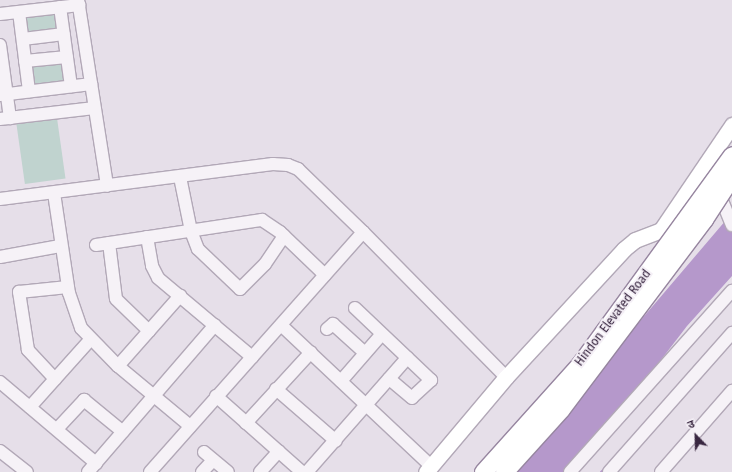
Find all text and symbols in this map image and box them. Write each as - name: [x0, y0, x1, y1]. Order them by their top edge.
- street label: Hindon Elevated Road: [572, 267, 654, 369]
- north arrow: [676, 416, 716, 456]
- text: उ: [686, 417, 697, 432]

